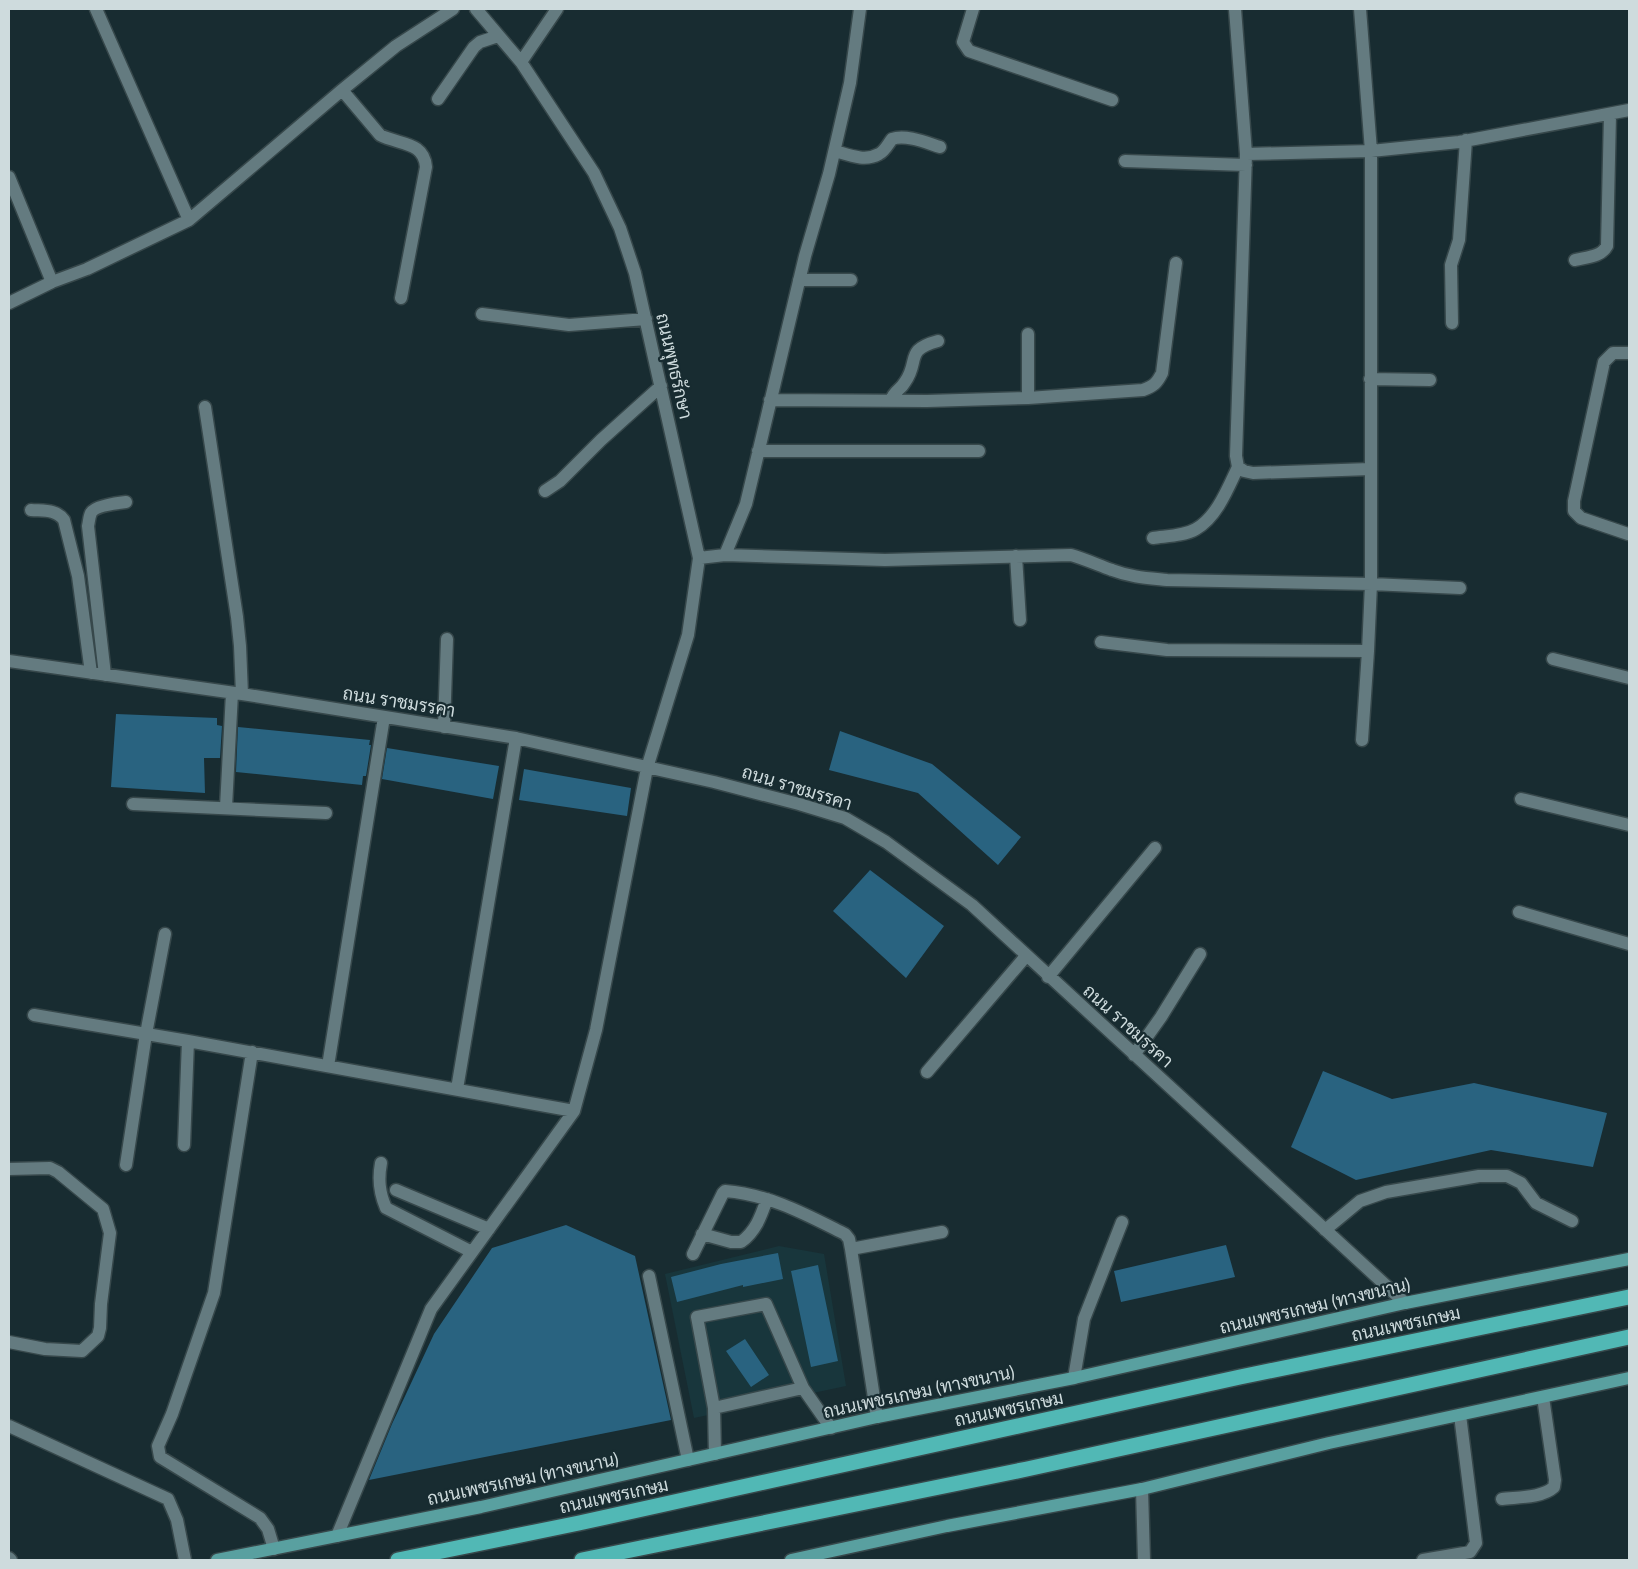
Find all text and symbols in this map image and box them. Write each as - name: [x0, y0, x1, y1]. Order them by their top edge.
- street label: ถนนพุทธรักษา: [649, 310, 700, 422]
- street label: ถนน ราชมรรคา: [341, 679, 457, 724]
- street label: ถนน ราชมรรคา: [739, 758, 855, 817]
- street label: ถนน ราชมรรคา: [1077, 978, 1180, 1074]
- street label: ถนนเพชรเกษม (ทางขนาน): [1217, 1274, 1413, 1338]
- street label: ถนนเพชรเกษม: [1350, 1302, 1462, 1346]
- street label: ถนนเพชรเกษม (ทางขนาน): [821, 1361, 1017, 1423]
- street label: ถนนเพชรเกษม: [953, 1387, 1065, 1431]
- street label: ถนนเพชรเกษม (ทางขนาน): [425, 1448, 621, 1510]
- street label: ถนนเพชรเกษม: [558, 1474, 670, 1518]

